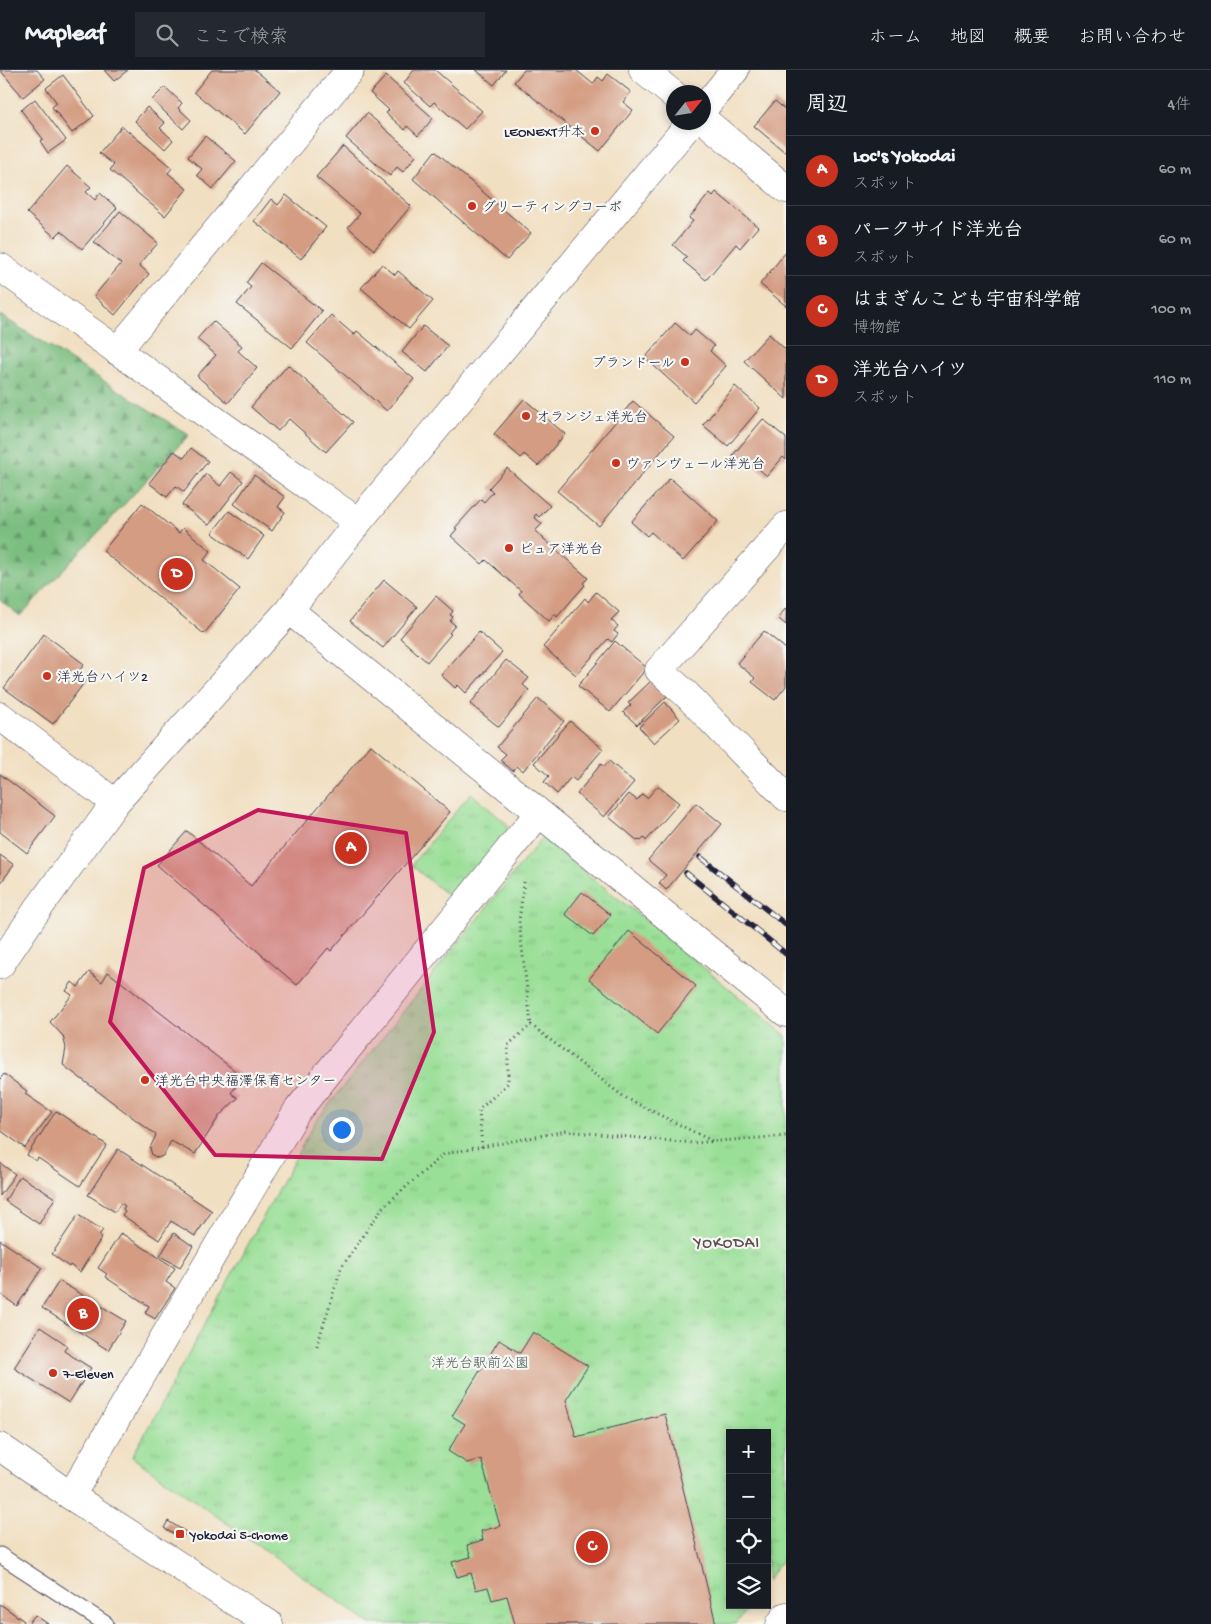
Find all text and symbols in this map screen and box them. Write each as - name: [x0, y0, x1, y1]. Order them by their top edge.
- search box: [135, 12, 485, 57]
- text: Mapleaf: [25, 20, 105, 49]
- icon: search: [153, 21, 181, 49]
- text: ここで検索: [193, 27, 288, 50]
- text: ホーム: [869, 28, 922, 49]
- text: 地図: [950, 28, 986, 49]
- text: 概要: [1014, 28, 1050, 49]
- text: お問い合わせ: [1078, 28, 1186, 49]
- north arrow: [666, 85, 711, 130]
- text: 周辺: [806, 94, 848, 119]
- text: 4件: [1167, 97, 1191, 116]
- place label: LEONEXT升本: [504, 125, 585, 142]
- marker: LEONEXT升本: [589, 125, 601, 137]
- text: Loc's Yokodai: [853, 146, 955, 169]
- text: A: [817, 161, 827, 180]
- text: 60 m: [1159, 161, 1191, 180]
- text: スポット: [853, 176, 917, 195]
- marker: グリーティングコーポ: [466, 200, 478, 212]
- place label: グリーティングコーポ: [482, 200, 622, 217]
- text: パークサイド洋光台: [853, 220, 1023, 243]
- text: B: [818, 231, 826, 250]
- text: 60 m: [1159, 231, 1191, 250]
- text: スポット: [853, 250, 917, 269]
- text: はまぎんこども宇宙科学館: [853, 290, 1081, 313]
- text: C: [818, 301, 826, 320]
- text: 100 m: [1151, 301, 1191, 320]
- text: 博物館: [853, 320, 901, 339]
- place label: プランドール: [592, 356, 675, 373]
- marker: プランドール: [679, 356, 691, 368]
- text: 洋光台ハイツ: [853, 360, 967, 383]
- text: D: [817, 371, 827, 390]
- text: 110 m: [1154, 371, 1191, 390]
- text: スポット: [853, 390, 917, 409]
- marker: オランジェ洋光台: [520, 410, 532, 422]
- place label: オランジェ洋光台: [536, 410, 648, 427]
- marker: ヴァンヴェール洋光台: [610, 457, 622, 469]
- place label: ヴァンヴェール洋光台: [626, 457, 765, 474]
- marker: ピュア洋光台: [503, 542, 515, 554]
- place label: ピュア洋光台: [519, 542, 603, 559]
- pin: D: [161, 555, 193, 593]
- marker: 洋光台ハイツ2: [41, 670, 53, 682]
- place label: 洋光台ハイツ2: [57, 670, 148, 687]
- pin: A: [335, 829, 367, 867]
- marker: 洋光台中央福澤保育センター: [139, 1074, 151, 1086]
- place label: 洋光台中央福澤保育センター: [155, 1074, 336, 1091]
- your location: [329, 1117, 355, 1143]
- district label: YOKODAI: [692, 1235, 760, 1254]
- pin: B: [67, 1295, 99, 1333]
- park label: 洋光台駅前公園: [431, 1356, 529, 1373]
- marker: 7-Eleven: [47, 1367, 59, 1379]
- place label: 7-Eleven: [62, 1367, 114, 1384]
- map controls: [726, 1429, 771, 1609]
- button: +: [726, 1429, 771, 1474]
- button: −: [726, 1474, 771, 1519]
- button: locate: [726, 1519, 771, 1564]
- marker: Yokodai 5-chome: [174, 1528, 186, 1540]
- place label: Yokodai 5-chome: [188, 1528, 289, 1545]
- pin: C: [576, 1528, 608, 1566]
- button: layers: [726, 1564, 771, 1609]

